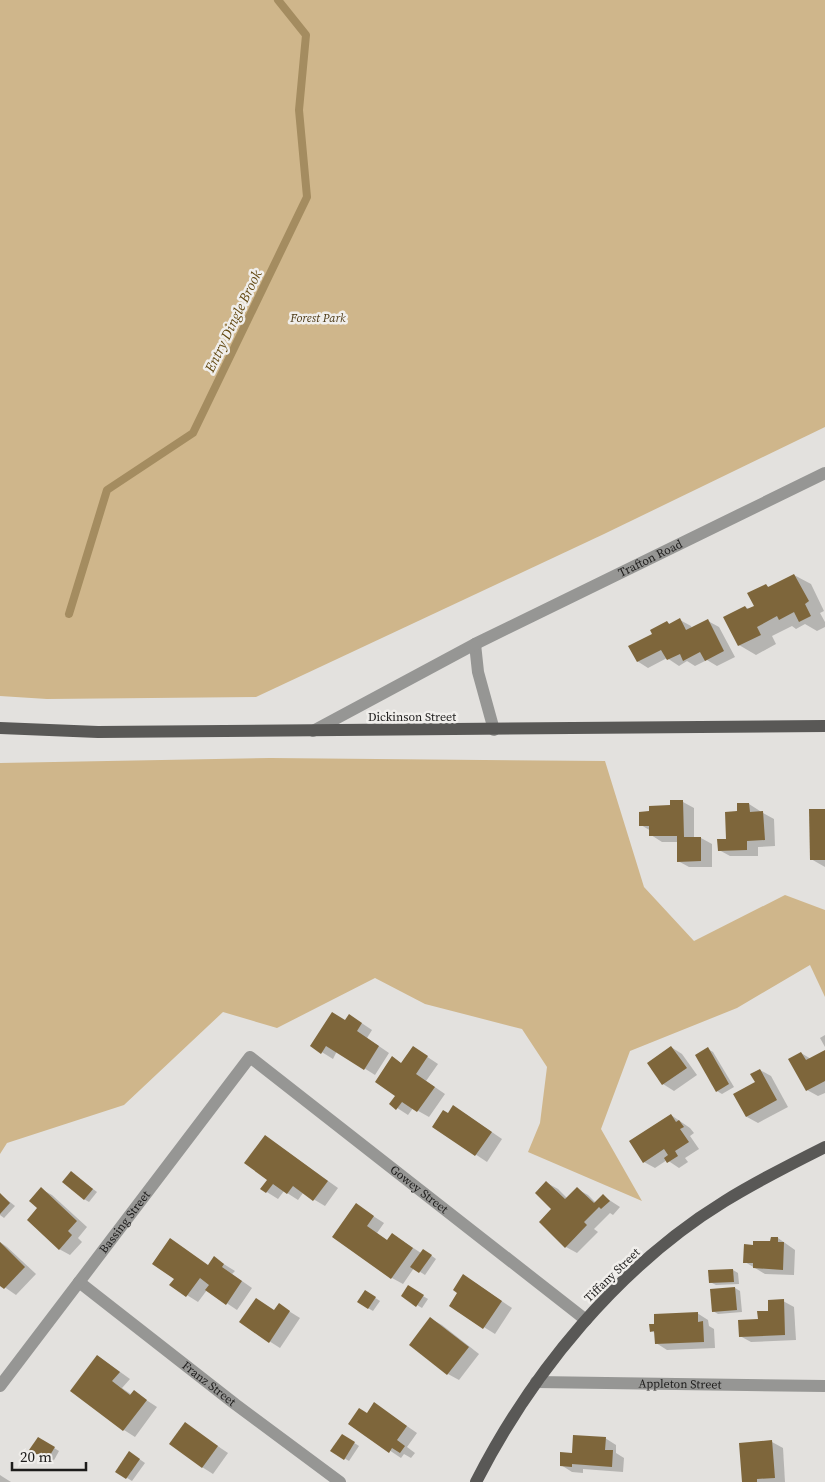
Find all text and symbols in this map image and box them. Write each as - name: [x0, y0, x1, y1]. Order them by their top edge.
- water label: Entry Dingle Brook: [199, 266, 267, 376]
- park label: Forest Park: [289, 310, 346, 326]
- street label: Trafton Road: [616, 536, 685, 581]
- street label: Dickinson Street: [368, 709, 456, 725]
- street label: Gowey Street: [387, 1162, 452, 1217]
- street label: Bassing Street: [96, 1187, 154, 1257]
- street label: Tiffany Street: [581, 1244, 643, 1306]
- street label: Franz Street: [179, 1358, 239, 1410]
- street label: Appleton Street: [639, 1375, 722, 1393]
- scale bar: [12, 1440, 86, 1472]
- text: 20 m: [20, 1446, 52, 1467]

